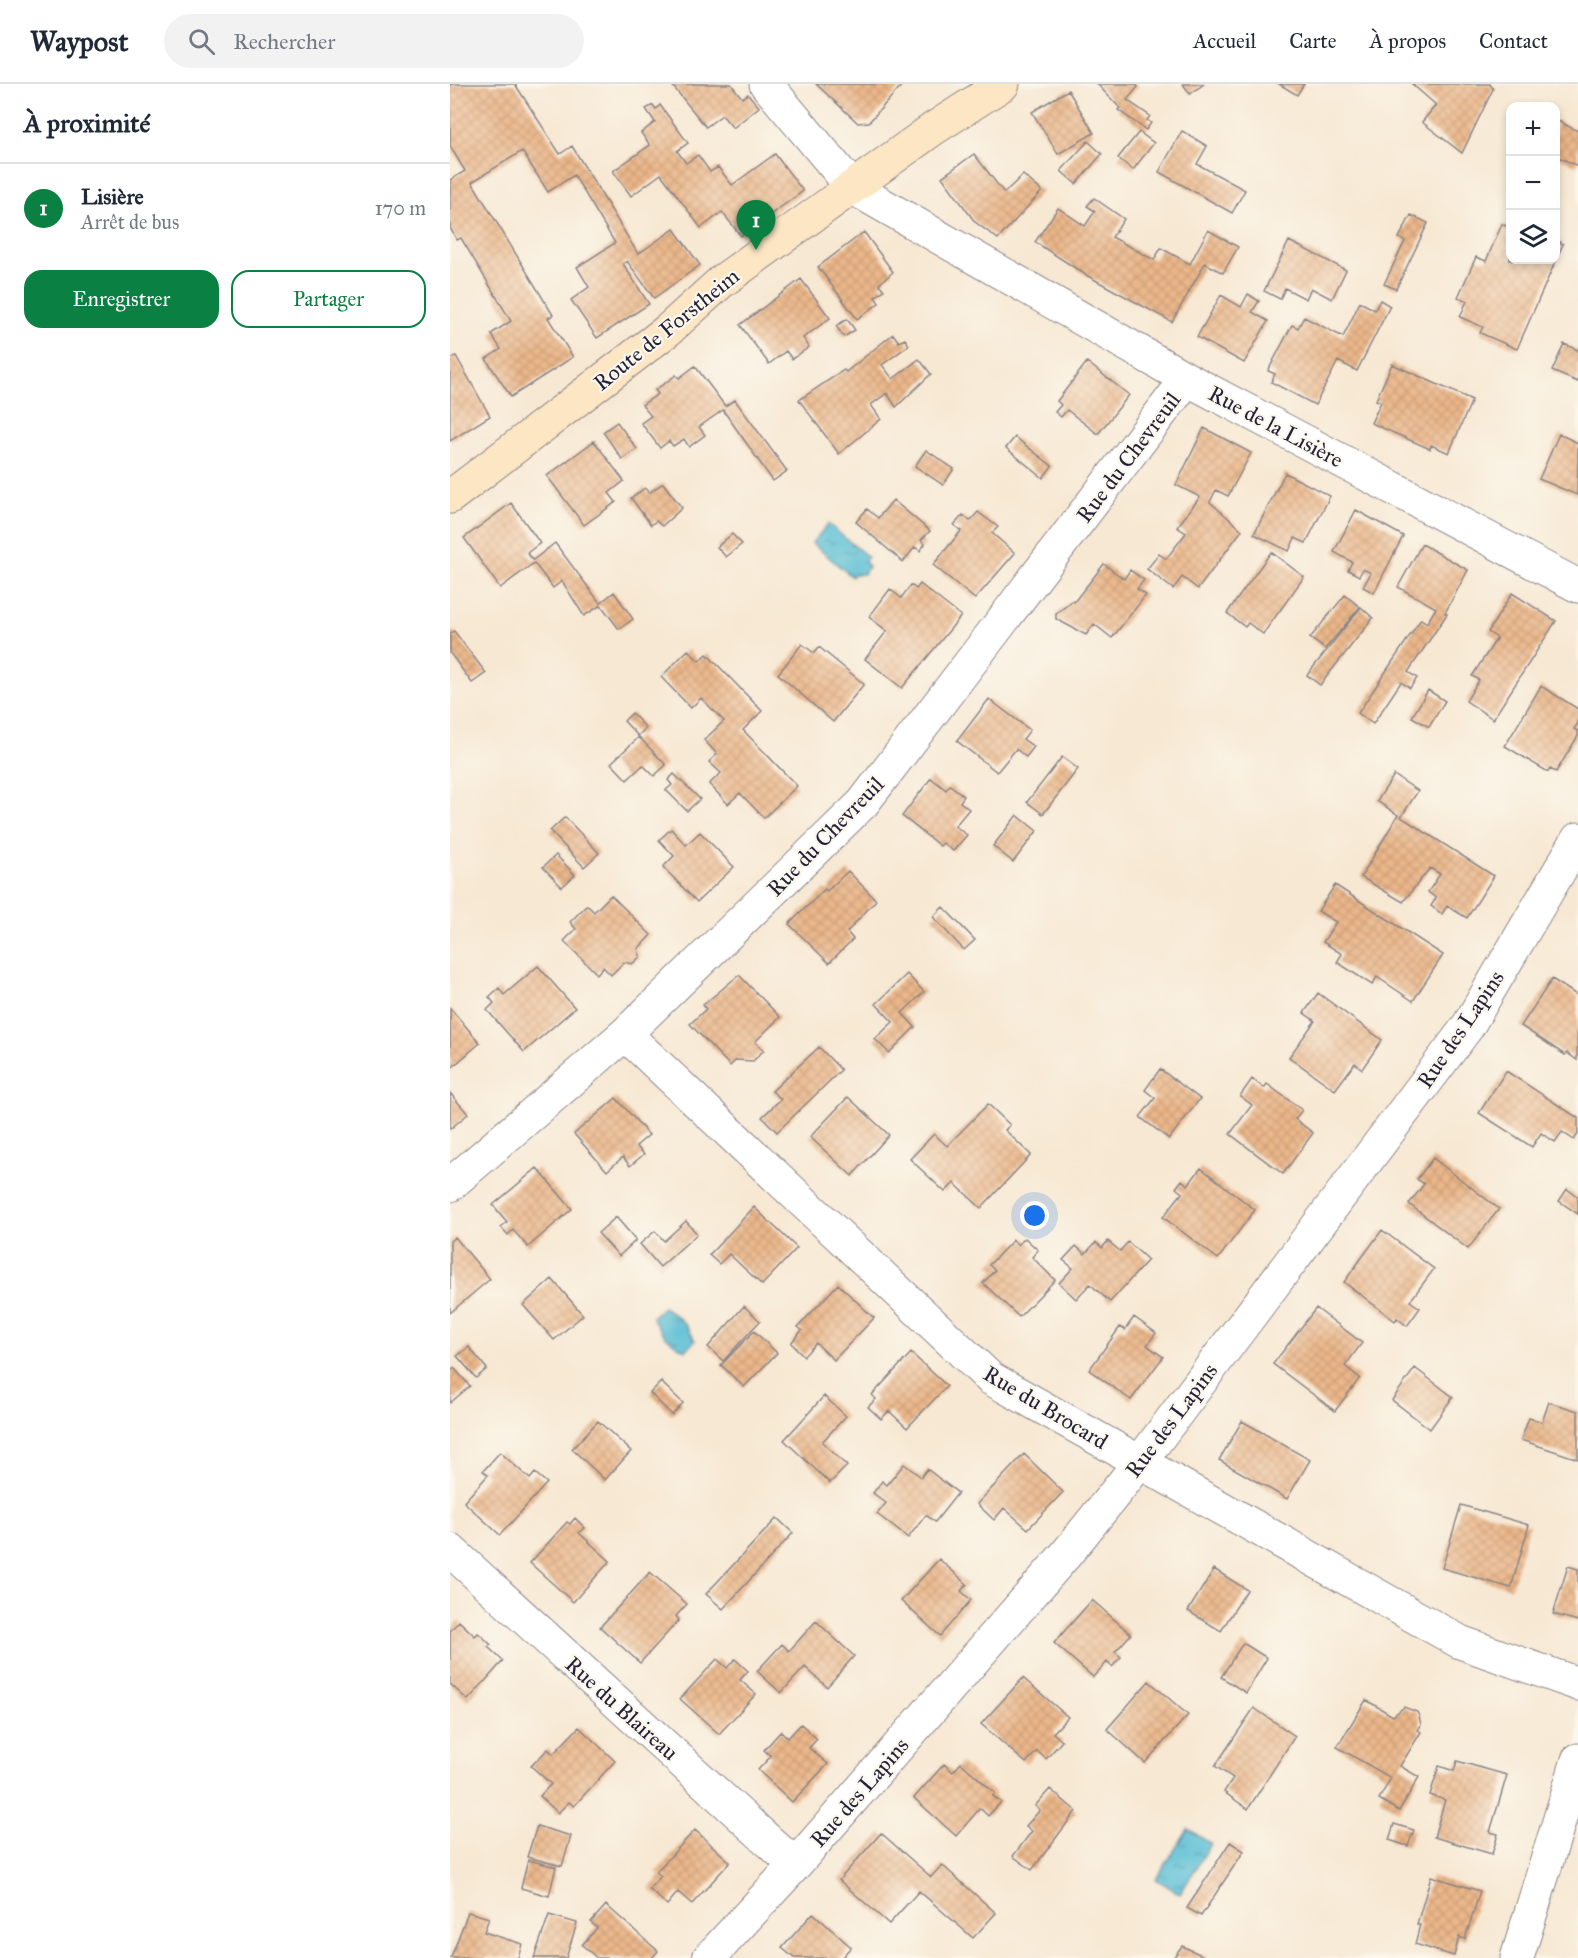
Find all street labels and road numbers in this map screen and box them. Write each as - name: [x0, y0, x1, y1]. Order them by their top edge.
- street label: Route de Forstheim: [588, 262, 745, 396]
- street label: Rue de la Lisière: [1204, 380, 1348, 473]
- street label: Rue du Chevreuil: [1071, 387, 1186, 528]
- street label: Rue du Chevreuil: [761, 771, 889, 902]
- street label: Rue des Lapins: [1411, 965, 1510, 1093]
- street label: Rue des Lapins: [1120, 1358, 1223, 1483]
- street label: Rue du Brocard: [979, 1360, 1113, 1455]
- street label: Rue du Blaireau: [560, 1651, 684, 1766]
- street label: Rue des Lapins: [804, 1732, 914, 1853]

